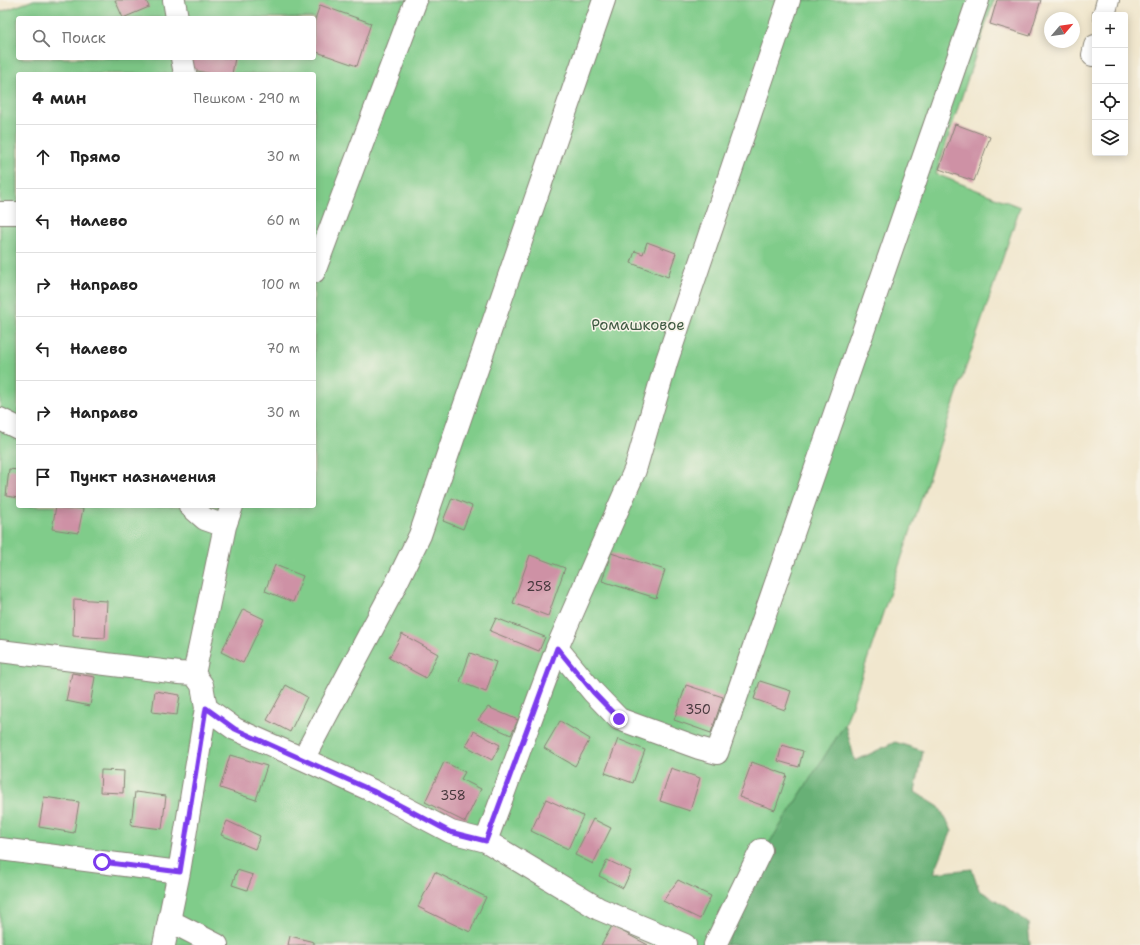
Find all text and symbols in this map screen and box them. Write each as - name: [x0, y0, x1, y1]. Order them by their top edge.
- north arrow: [1044, 12, 1080, 48]
- map controls: [1092, 12, 1128, 156]
- button: +: [1092, 12, 1128, 48]
- search box: [16, 16, 316, 60]
- icon: search: [30, 27, 52, 49]
- text: Поиск: [62, 28, 106, 48]
- button: −: [1092, 48, 1128, 84]
- button: locate: [1092, 84, 1128, 120]
- text: 4 мин: [32, 87, 87, 109]
- text: Пешком · 290 m: [194, 90, 300, 107]
- button: layers: [1092, 120, 1128, 156]
- icon: ahead: [32, 146, 54, 168]
- text: Прямо: [70, 147, 120, 167]
- text: 30 m: [266, 148, 300, 165]
- icon: left: [32, 210, 54, 232]
- text: Налево: [70, 211, 128, 231]
- text: 60 m: [267, 212, 300, 229]
- icon: right: [32, 274, 54, 296]
- text: Направо: [70, 275, 138, 295]
- text: 100 m: [261, 276, 300, 293]
- park label: Ромашковое: [591, 315, 685, 335]
- icon: left: [32, 338, 54, 360]
- text: Налево: [70, 339, 128, 359]
- text: 70 m: [266, 340, 300, 357]
- icon: right: [32, 402, 54, 424]
- text: Направо: [70, 403, 138, 423]
- text: 30 m: [266, 404, 300, 421]
- icon: arrive: [32, 466, 54, 488]
- text: Пункт назначения: [70, 467, 216, 487]
- house number: 258: [526, 578, 552, 595]
- house number: 350: [685, 701, 711, 718]
- route end: [610, 710, 628, 728]
- house number: 358: [440, 787, 466, 804]
- route start: [93, 853, 111, 871]

